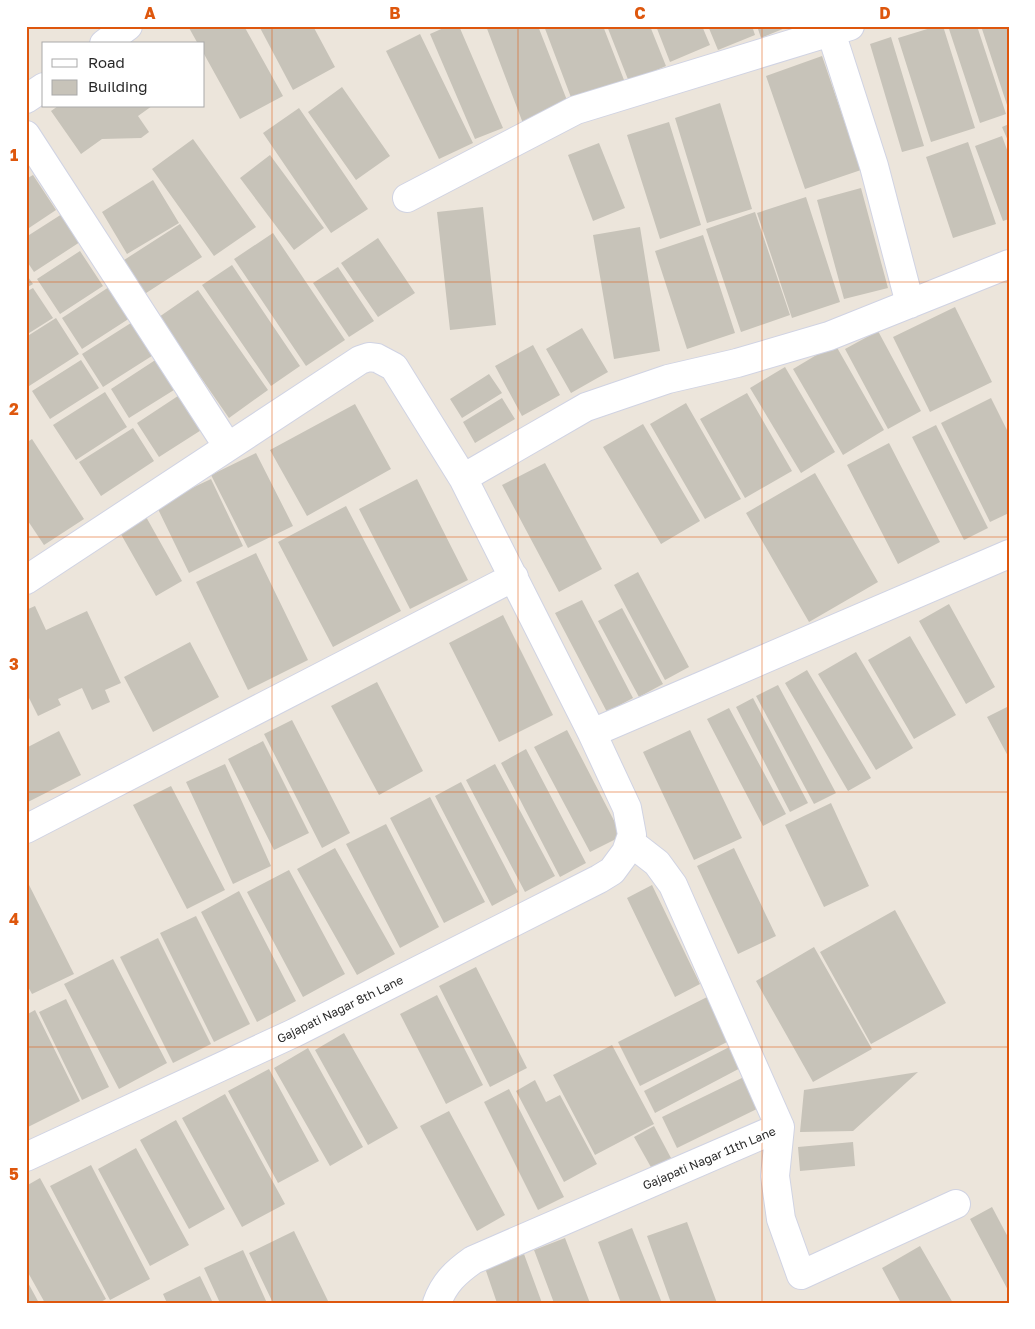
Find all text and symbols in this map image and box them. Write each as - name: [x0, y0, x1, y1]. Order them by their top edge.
- text: A: [144, 3, 156, 23]
- text: B: [389, 3, 401, 23]
- text: C: [634, 3, 646, 23]
- text: D: [879, 3, 891, 23]
- legend: [42, 42, 205, 108]
- text: Road: [88, 53, 125, 71]
- text: Building: [88, 77, 148, 95]
- text: 1: [10, 145, 18, 165]
- text: 2: [9, 399, 19, 419]
- text: 3: [9, 654, 19, 674]
- text: 4: [9, 909, 19, 929]
- street label: Gajapati Nagar 8th Lane: [274, 972, 406, 1046]
- street label: Gajapati Nagar 11th Lane: [640, 1123, 778, 1193]
- text: 5: [9, 1164, 19, 1184]

